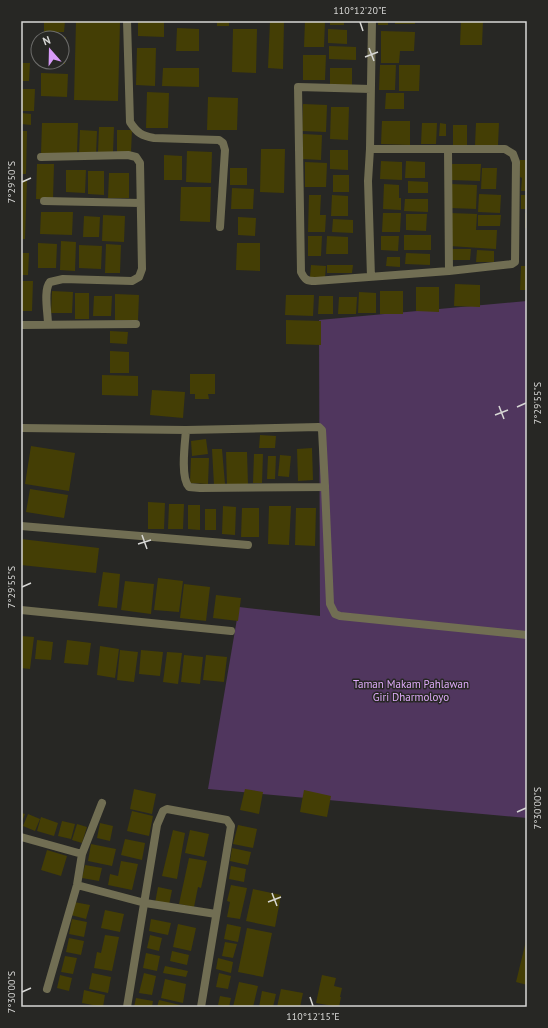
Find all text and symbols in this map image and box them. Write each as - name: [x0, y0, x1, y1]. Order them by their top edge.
- text: 110°12'20"E: [333, 4, 387, 17]
- north arrow: [30, 30, 70, 70]
- text: N: [41, 33, 52, 48]
- text: 7°29'50"S: [5, 161, 18, 203]
- text: 7°29'55"S: [531, 382, 544, 424]
- text: 7°29'55"S: [5, 566, 18, 608]
- park label: Taman Makam Pahlawan Giri Dharmoloyo: [353, 677, 469, 704]
- text: 7°30'00"S: [531, 787, 544, 829]
- text: 7°30'00"S: [5, 971, 18, 1013]
- text: 110°12'15"E: [286, 1010, 340, 1023]

